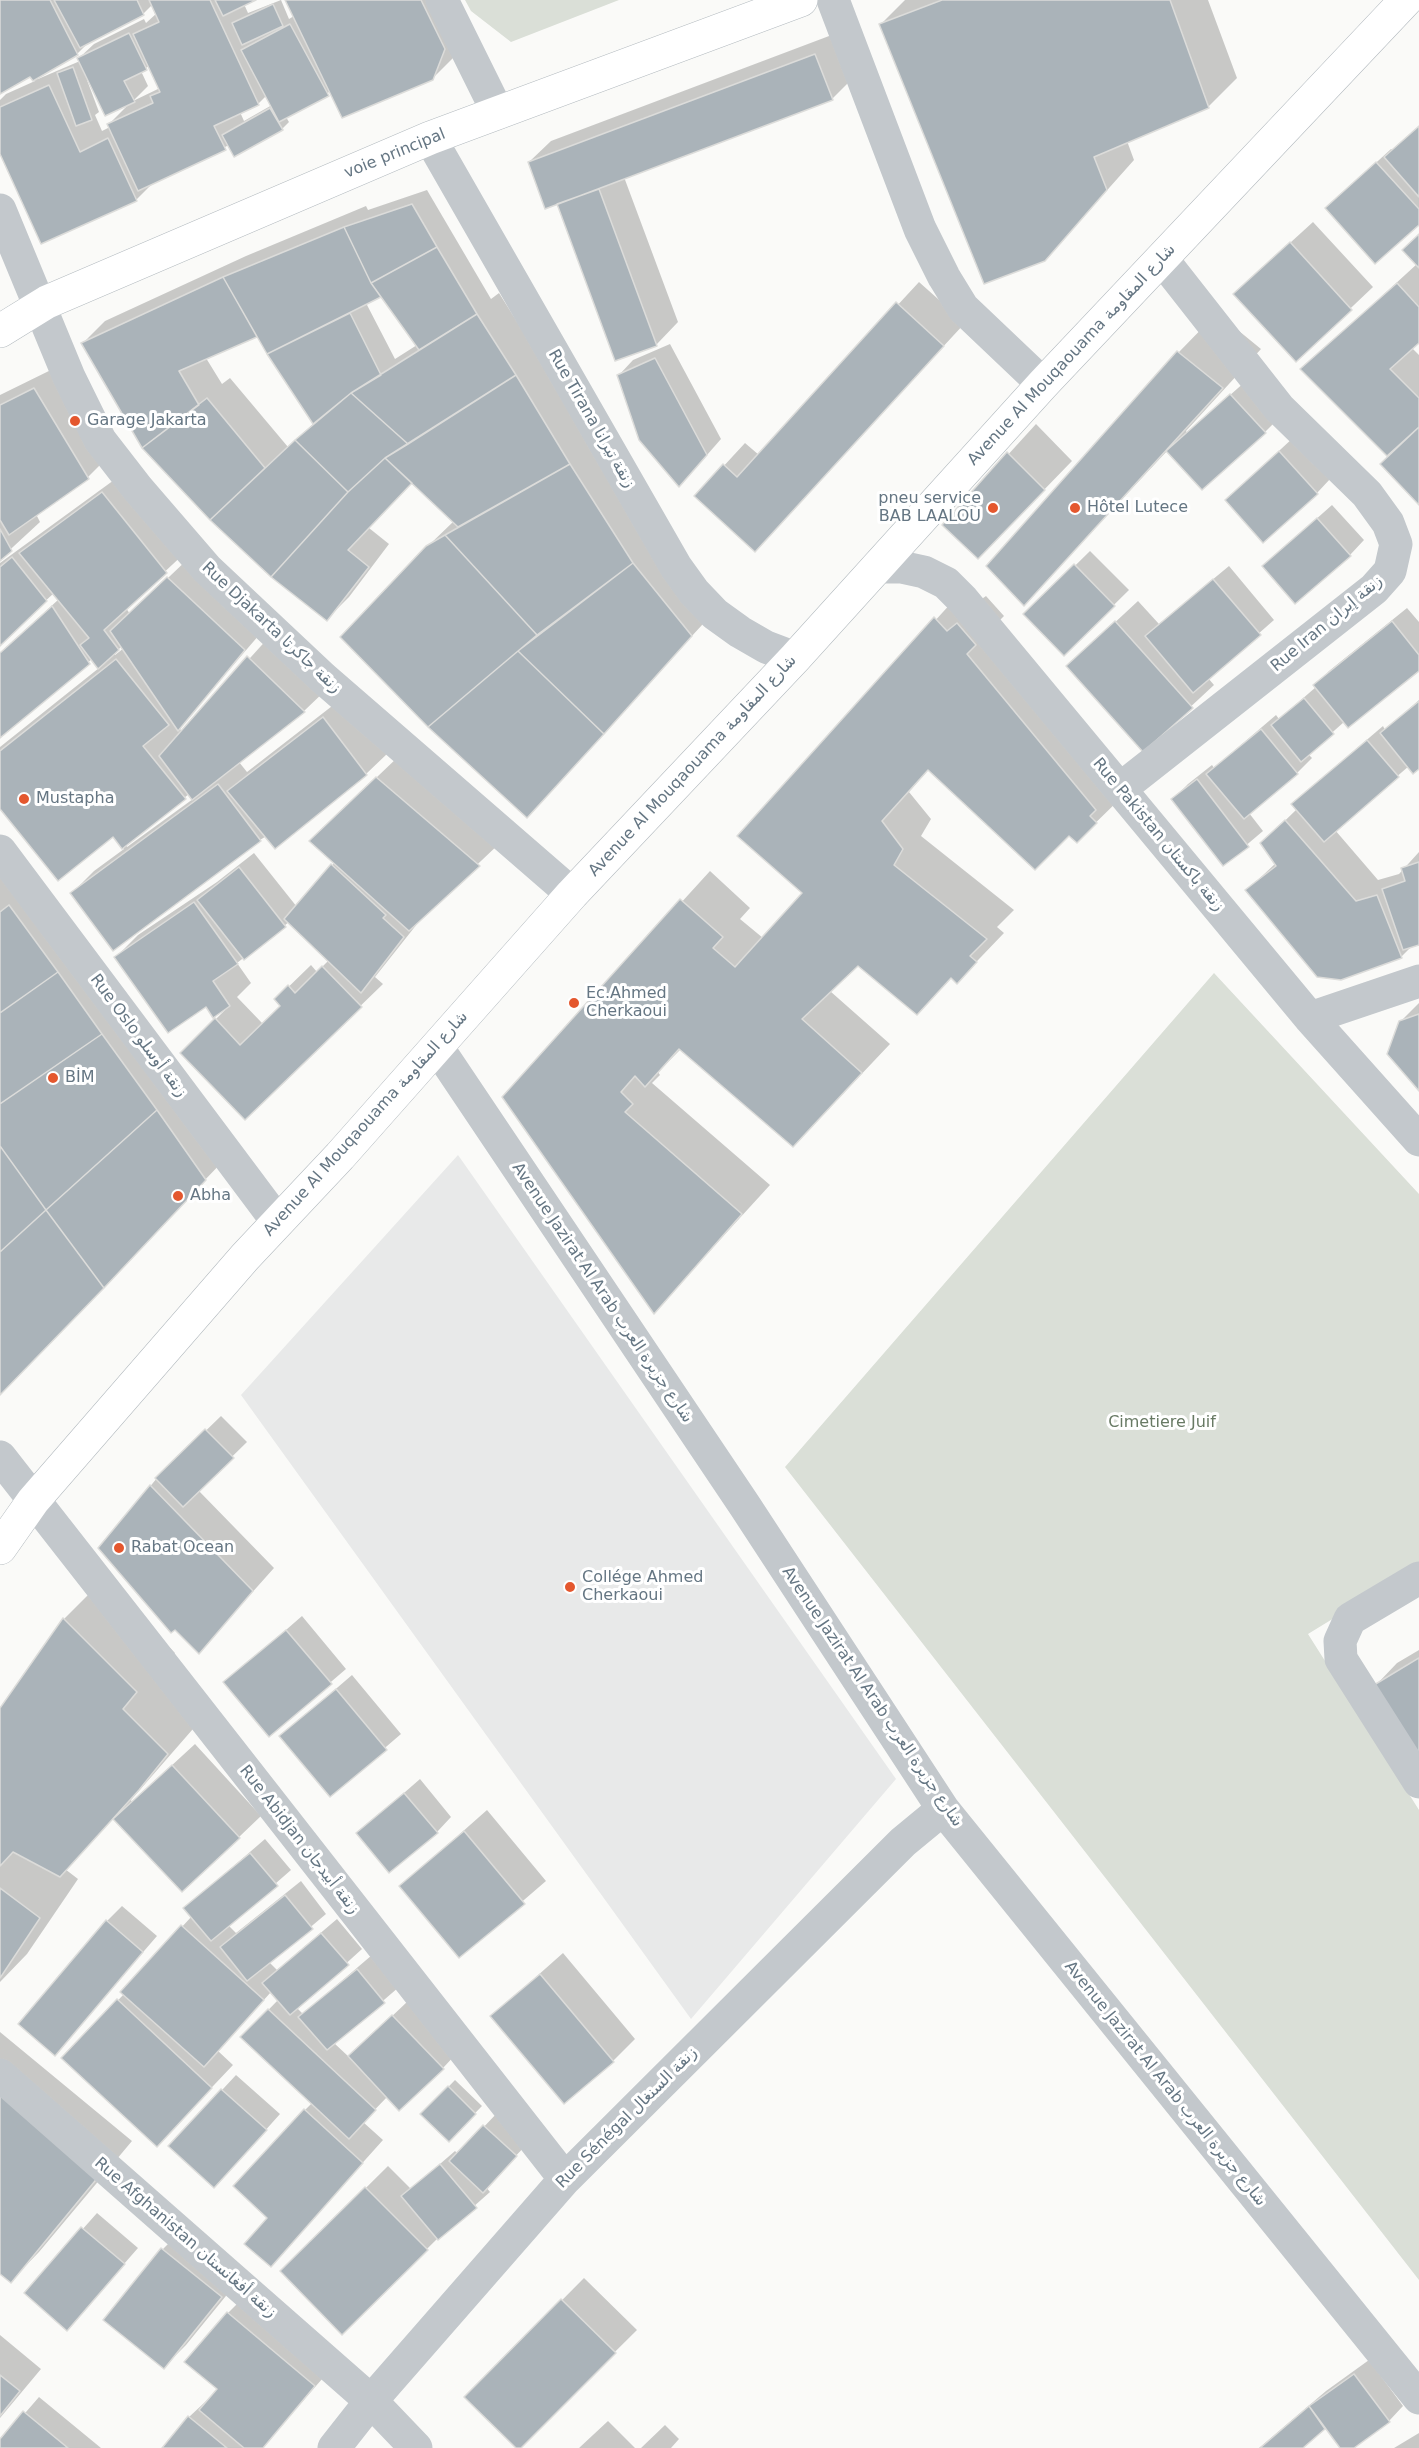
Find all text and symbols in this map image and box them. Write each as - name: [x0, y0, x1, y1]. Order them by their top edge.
- street label: voie principal: [342, 125, 448, 183]
- street label: Avenue Al Mouqaouama شارع المقاومة: [964, 240, 1180, 470]
- street label: Rue Tirana زنقة تيرانا: [544, 346, 638, 492]
- place label: Garage Jakarta: [87, 411, 207, 431]
- marker: Garage Jakarta: [68, 414, 82, 428]
- place label: pneu service BAB LAALOU: [878, 489, 981, 527]
- place label: Hôtel Lutece: [1087, 498, 1188, 518]
- marker: pneu service BAB LAALOU: [986, 501, 1000, 515]
- marker: Hôtel Lutece: [1068, 501, 1082, 515]
- street label: Rue Djakarta زنقة جاكرتا: [198, 559, 344, 697]
- street label: Rue Iran زنقة إيران: [1267, 572, 1387, 676]
- street label: Avenue Al Mouqaouama شارع المقاومة: [585, 651, 801, 881]
- street label: Rue Pakistan زنقة باكستان: [1088, 754, 1228, 916]
- place label: Mustapha: [36, 789, 114, 809]
- marker: Mustapha: [17, 792, 31, 806]
- street label: Rue Oslo زنقة أوسلو: [86, 971, 190, 1101]
- place label: Ec.Ahmed Cherkaoui: [586, 984, 667, 1022]
- marker: Ec.Ahmed Cherkaoui: [567, 996, 581, 1010]
- street label: Avenue Al Mouqaouama شارع المقاومة: [260, 1008, 472, 1240]
- place label: BİM: [65, 1068, 94, 1088]
- marker: BİM: [46, 1071, 60, 1085]
- street label: Avenue Jazirat Al Arab شارع جزيرة العرب: [507, 1159, 697, 1427]
- place label: Abha: [190, 1186, 231, 1206]
- marker: Abha: [171, 1189, 185, 1203]
- park label: Cimetiere Juif: [1108, 1413, 1216, 1433]
- place label: Rabat Ocean: [131, 1538, 234, 1558]
- marker: Rabat Ocean: [112, 1541, 126, 1555]
- street label: Avenue Jazirat Al Arab شارع جزيرة العرب: [777, 1563, 967, 1831]
- place label: Collége Ahmed Cherkaoui: [582, 1568, 703, 1606]
- marker: Collége Ahmed Cherkaoui: [563, 1580, 577, 1594]
- street label: Rue Abidjan زنقة أبيدجان: [235, 1762, 363, 1918]
- street label: Avenue Jazirat Al Arab شارع جزيرة العرب: [1060, 1958, 1270, 2210]
- street label: Rue Sénégal زنقة السنغال: [552, 2043, 702, 2193]
- street label: Rue Afghanistan زنقة أفغانستان: [90, 2154, 280, 2322]

